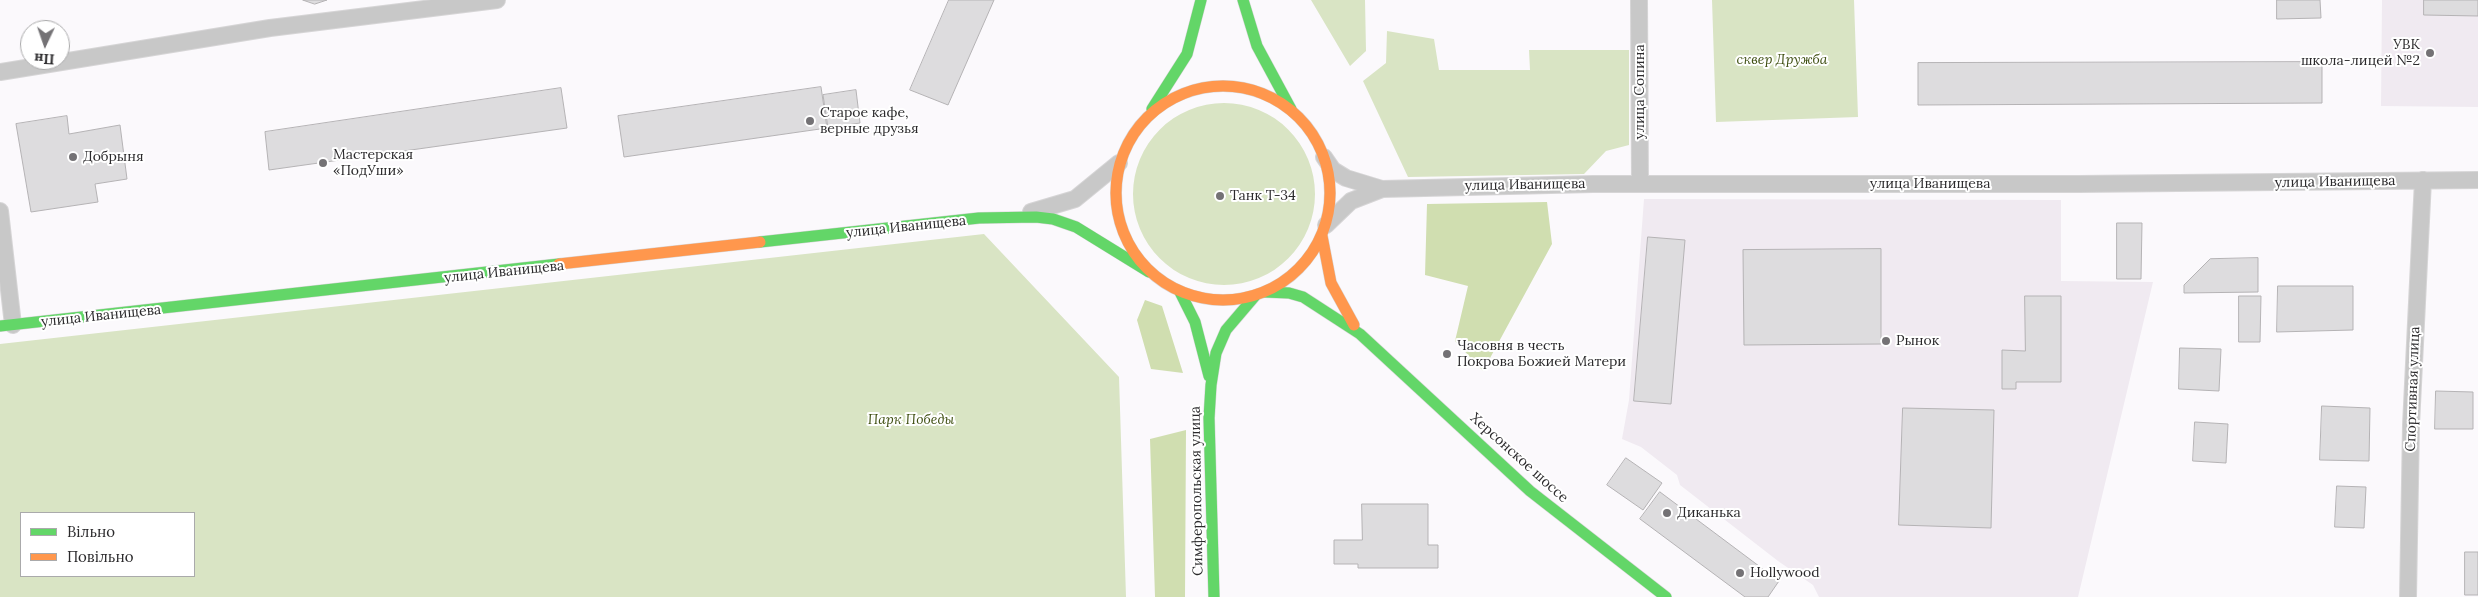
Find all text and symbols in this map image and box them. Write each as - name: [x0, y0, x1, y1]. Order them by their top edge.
- north arrow: [20, 20, 70, 70]
- place label: УВК школа-лицей №2: [2301, 37, 2420, 70]
- street label: улица Сопина: [1632, 44, 1648, 140]
- marker: УВК школа-лицей №2: [2424, 47, 2436, 59]
- text: Пн: [34, 49, 55, 68]
- park label: сквер Дружба: [1737, 52, 1827, 68]
- place label: Старое кафе, верные друзья: [820, 105, 919, 138]
- marker: Старое кафе, верные друзья: [804, 115, 816, 127]
- place label: Мастерская «ПодУши»: [333, 147, 413, 180]
- place label: Добрыня: [83, 149, 144, 165]
- marker: Добрыня: [67, 151, 79, 163]
- marker: Мастерская «ПодУши»: [317, 157, 329, 169]
- street label: улица Иванищева: [2274, 173, 2396, 191]
- street label: улица Иванищева: [1464, 176, 1586, 194]
- street label: улица Иванищева: [1870, 176, 1990, 192]
- place label: Танк Т-34: [1230, 188, 1296, 204]
- marker: Танк Т-34: [1214, 190, 1226, 202]
- street label: улица Иванищева: [845, 212, 967, 242]
- street label: улица Иванищева: [443, 257, 565, 287]
- street label: улица Иванищева: [40, 301, 162, 331]
- street label: Спортивная улица: [2402, 326, 2424, 452]
- place label: Рынок: [1896, 333, 1939, 349]
- marker: Рынок: [1880, 335, 1892, 347]
- place label: Часовня в честь Покрова Божией Матери: [1457, 338, 1626, 371]
- marker: Часовня в честь Покрова Божией Матери: [1441, 348, 1453, 360]
- street label: Симферопольская улица: [1187, 406, 1207, 576]
- street label: Херсонское шоссе: [1467, 410, 1571, 506]
- park label: Парк Победы: [868, 412, 954, 428]
- place label: Диканька: [1677, 505, 1741, 521]
- marker: Диканька: [1661, 507, 1673, 519]
- legend: [20, 512, 195, 577]
- text: Вільно: [67, 522, 115, 541]
- text: Повільно: [67, 547, 133, 566]
- place label: Hollywood: [1750, 565, 1820, 581]
- marker: Hollywood: [1734, 567, 1746, 579]

